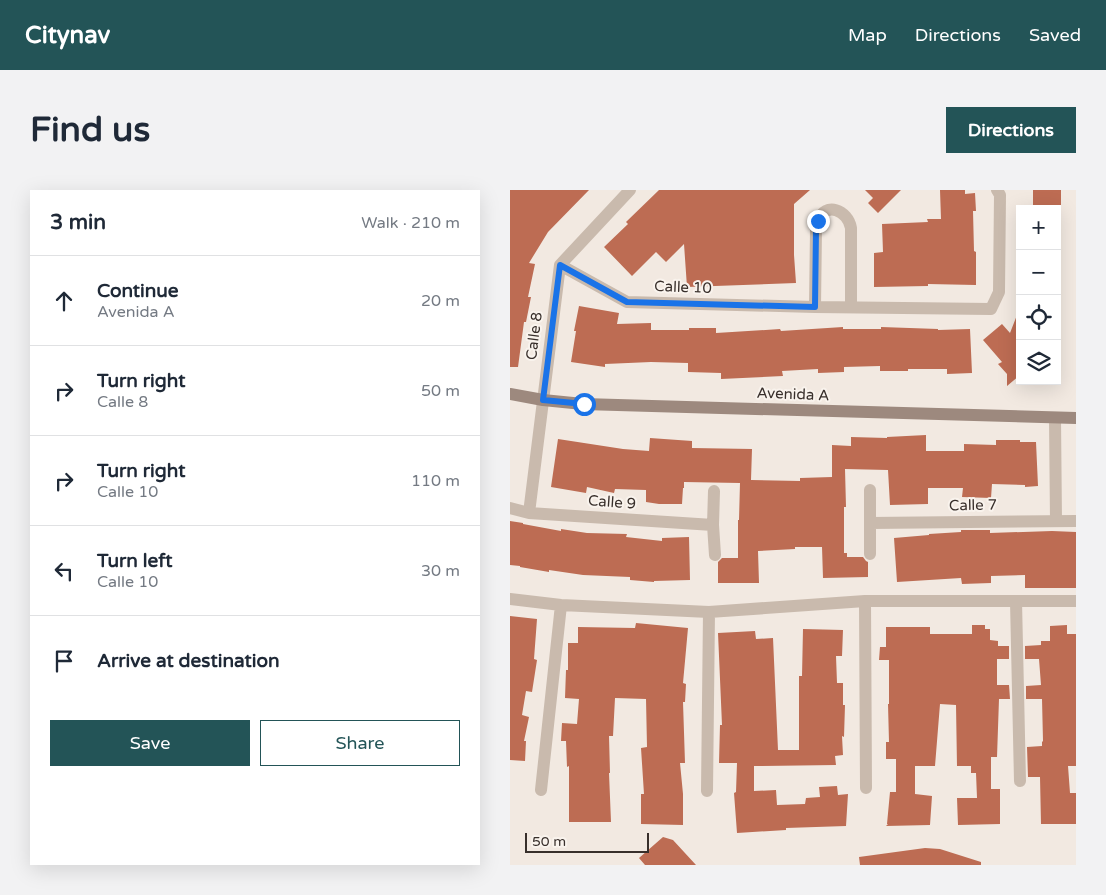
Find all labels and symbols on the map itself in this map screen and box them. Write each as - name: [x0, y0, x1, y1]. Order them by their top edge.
- route end: [807, 210, 830, 233]
- street label: Calle 10: [654, 277, 712, 297]
- street label: Calle 8: [522, 311, 546, 361]
- street label: Avenida A: [756, 384, 830, 404]
- route start: [573, 393, 596, 416]
- street label: Calle 9: [587, 491, 637, 513]
- street label: Calle 7: [949, 496, 997, 514]
- scale bar: [525, 830, 649, 853]

